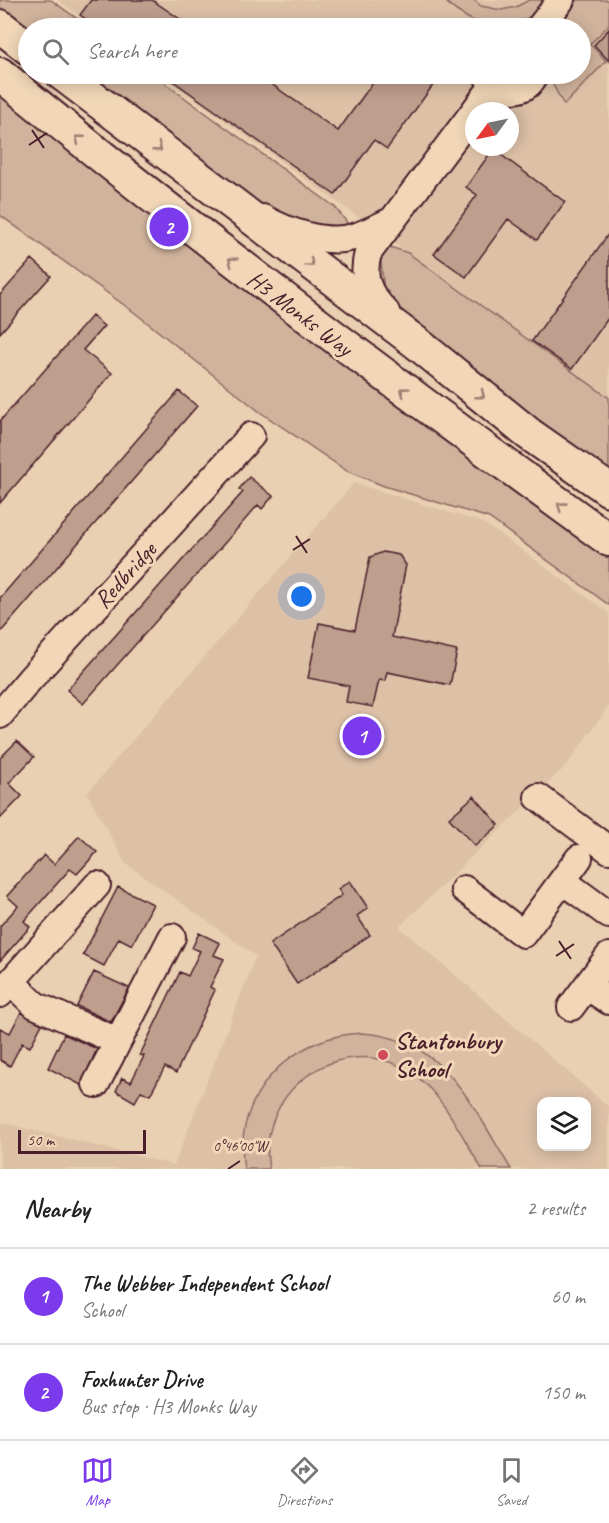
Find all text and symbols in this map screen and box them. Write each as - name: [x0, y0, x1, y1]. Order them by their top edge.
- search box: [18, 18, 591, 84]
- icon: search: [39, 35, 72, 68]
- text: Search here: [87, 37, 177, 65]
- north arrow: [465, 102, 519, 156]
- one-way arrow: [75, 136, 86, 147]
- one-way arrow: [151, 140, 162, 151]
- pin: 2: [150, 204, 188, 250]
- one-way arrow: [304, 256, 315, 267]
- one-way arrow: [227, 257, 238, 268]
- street label: H3 Monks Way: [241, 264, 360, 364]
- one-way arrow: [400, 387, 411, 398]
- one-way arrow: [474, 388, 485, 399]
- one-way arrow: [557, 502, 568, 513]
- street label: Redbridge: [87, 534, 164, 614]
- your location: [287, 582, 316, 611]
- pin: 1: [342, 714, 382, 758]
- place label: Stantonbury School: [395, 1026, 504, 1084]
- marker: Stantonbury School: [376, 1048, 390, 1062]
- map controls: [537, 1097, 591, 1151]
- button: layers: [537, 1097, 591, 1151]
- scale bar: [18, 1127, 146, 1154]
- text: 50 m: [27, 1130, 54, 1150]
- text: 0°46'00"W: [213, 1137, 270, 1156]
- text: Nearby: [24, 1192, 89, 1225]
- text: 2 results: [526, 1196, 585, 1221]
- text: The Webber Independent School: [81, 1270, 327, 1298]
- text: 1: [39, 1284, 48, 1309]
- text: 60 m: [551, 1284, 585, 1309]
- text: School: [81, 1298, 124, 1323]
- text: Foxhunter Drive: [81, 1366, 203, 1394]
- text: 2: [39, 1380, 48, 1405]
- text: 150 m: [542, 1380, 585, 1405]
- text: Bus stop · H3 Monks Way: [81, 1394, 256, 1419]
- tab: Map: [81, 1454, 114, 1510]
- tab: Directions: [277, 1454, 332, 1510]
- tab: Saved: [495, 1454, 528, 1510]

